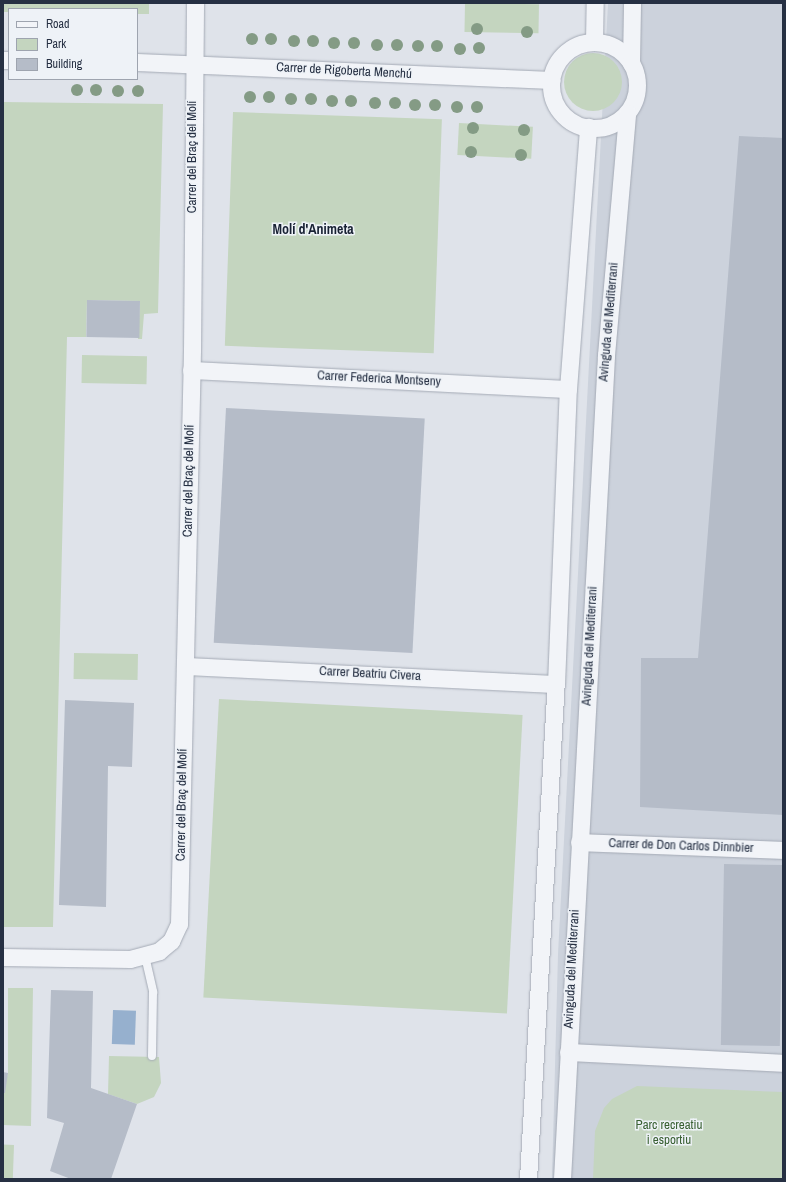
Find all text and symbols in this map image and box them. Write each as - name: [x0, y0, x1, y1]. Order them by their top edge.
- legend: [8, 8, 138, 80]
- text: Road: [46, 16, 70, 32]
- text: Park: [46, 36, 66, 52]
- text: Building: [46, 56, 82, 72]
- street label: Carrer de Rigoberta Menchú: [276, 60, 412, 82]
- street label: Carrer del Braç del Molí: [184, 101, 200, 213]
- district label: Molí d'Animeta: [272, 221, 354, 237]
- street label: Avinguda del Mediterrani: [596, 262, 622, 382]
- street label: Carrer Federica Montseny: [317, 368, 441, 390]
- street label: Carrer del Braç del Molí: [180, 425, 198, 537]
- street label: Avinguda del Mediterrani: [579, 586, 601, 706]
- street label: Carrer Beatriu Civera: [319, 664, 421, 684]
- street label: Carrer del Braç del Molí: [173, 749, 191, 861]
- street label: Carrer de Don Carlos Dinnbier: [608, 836, 754, 856]
- street label: Avinguda del Mediterrani: [561, 909, 583, 1029]
- park label: Parc recreatiu i esportiu: [636, 1118, 702, 1149]

